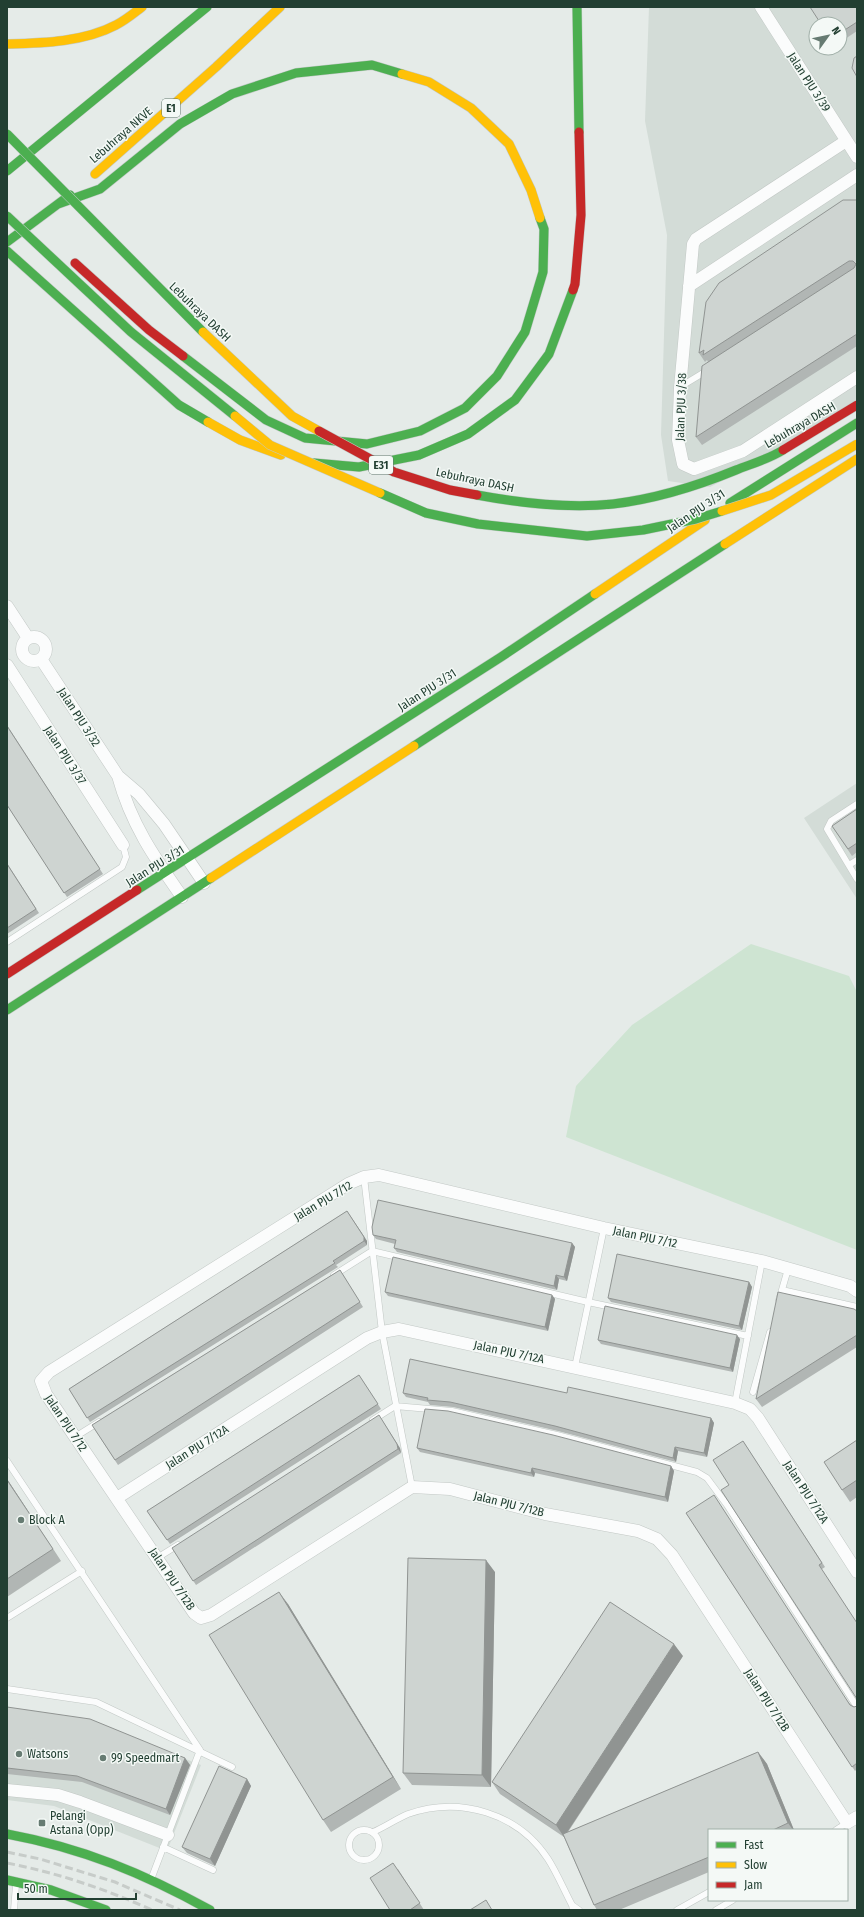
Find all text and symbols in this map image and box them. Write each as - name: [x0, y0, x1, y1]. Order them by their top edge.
- north arrow: [808, 16, 848, 56]
- text: N: [829, 25, 843, 37]
- street label: Jalan PJU 3/39: [785, 50, 833, 114]
- road number: E1: [162, 99, 180, 117]
- street label: Lebuhraya NKVE: [87, 104, 156, 166]
- street label: Lebuhraya DASH: [166, 279, 234, 345]
- street label: Jalan PJU 3/38: [673, 373, 689, 441]
- street label: Lebuhraya DASH: [762, 399, 838, 451]
- road number: E31: [369, 456, 393, 474]
- street label: Lebuhraya DASH: [435, 465, 515, 495]
- street label: Jalan PJU 3/31: [665, 487, 727, 535]
- street label: Jalan PJU 3/31: [395, 666, 459, 714]
- street label: Jalan PJU 3/32: [55, 685, 103, 749]
- street label: Jalan PJU 3/37: [41, 723, 89, 787]
- street label: Jalan PJU 3/31: [123, 842, 187, 890]
- street label: Jalan PJU 7/12: [291, 1178, 355, 1224]
- street label: Jalan PJU 7/12: [612, 1223, 678, 1251]
- street label: Jalan PJU 7/12A: [472, 1338, 546, 1366]
- street label: Jalan PJU 7/12: [42, 1392, 90, 1454]
- street label: Jalan PJU 7/12A: [163, 1422, 232, 1472]
- street label: Jalan PJU 7/12A: [781, 1458, 832, 1526]
- street label: Jalan PJU 7/12B: [472, 1488, 546, 1520]
- place label: Block A: [29, 1513, 66, 1527]
- marker: Block A: [16, 1515, 26, 1525]
- street label: Jalan PJU 7/12B: [146, 1545, 198, 1613]
- street label: Jalan PJU 7/12B: [742, 1666, 793, 1734]
- place label: Watsons: [27, 1747, 68, 1761]
- marker: Watsons: [14, 1749, 24, 1759]
- place label: 99 Speedmart: [111, 1751, 179, 1765]
- marker: 99 Speedmart: [98, 1753, 108, 1763]
- place label: Pelangi Astana (Opp): [50, 1809, 114, 1837]
- marker: Pelangi Astana (Opp): [37, 1818, 47, 1828]
- legend: [708, 1829, 848, 1901]
- text: Fast: [744, 1838, 763, 1852]
- text: Slow: [744, 1858, 767, 1872]
- scale bar: [18, 1875, 136, 1901]
- text: Jam: [744, 1878, 762, 1892]
- text: 50 m: [24, 1882, 48, 1896]

